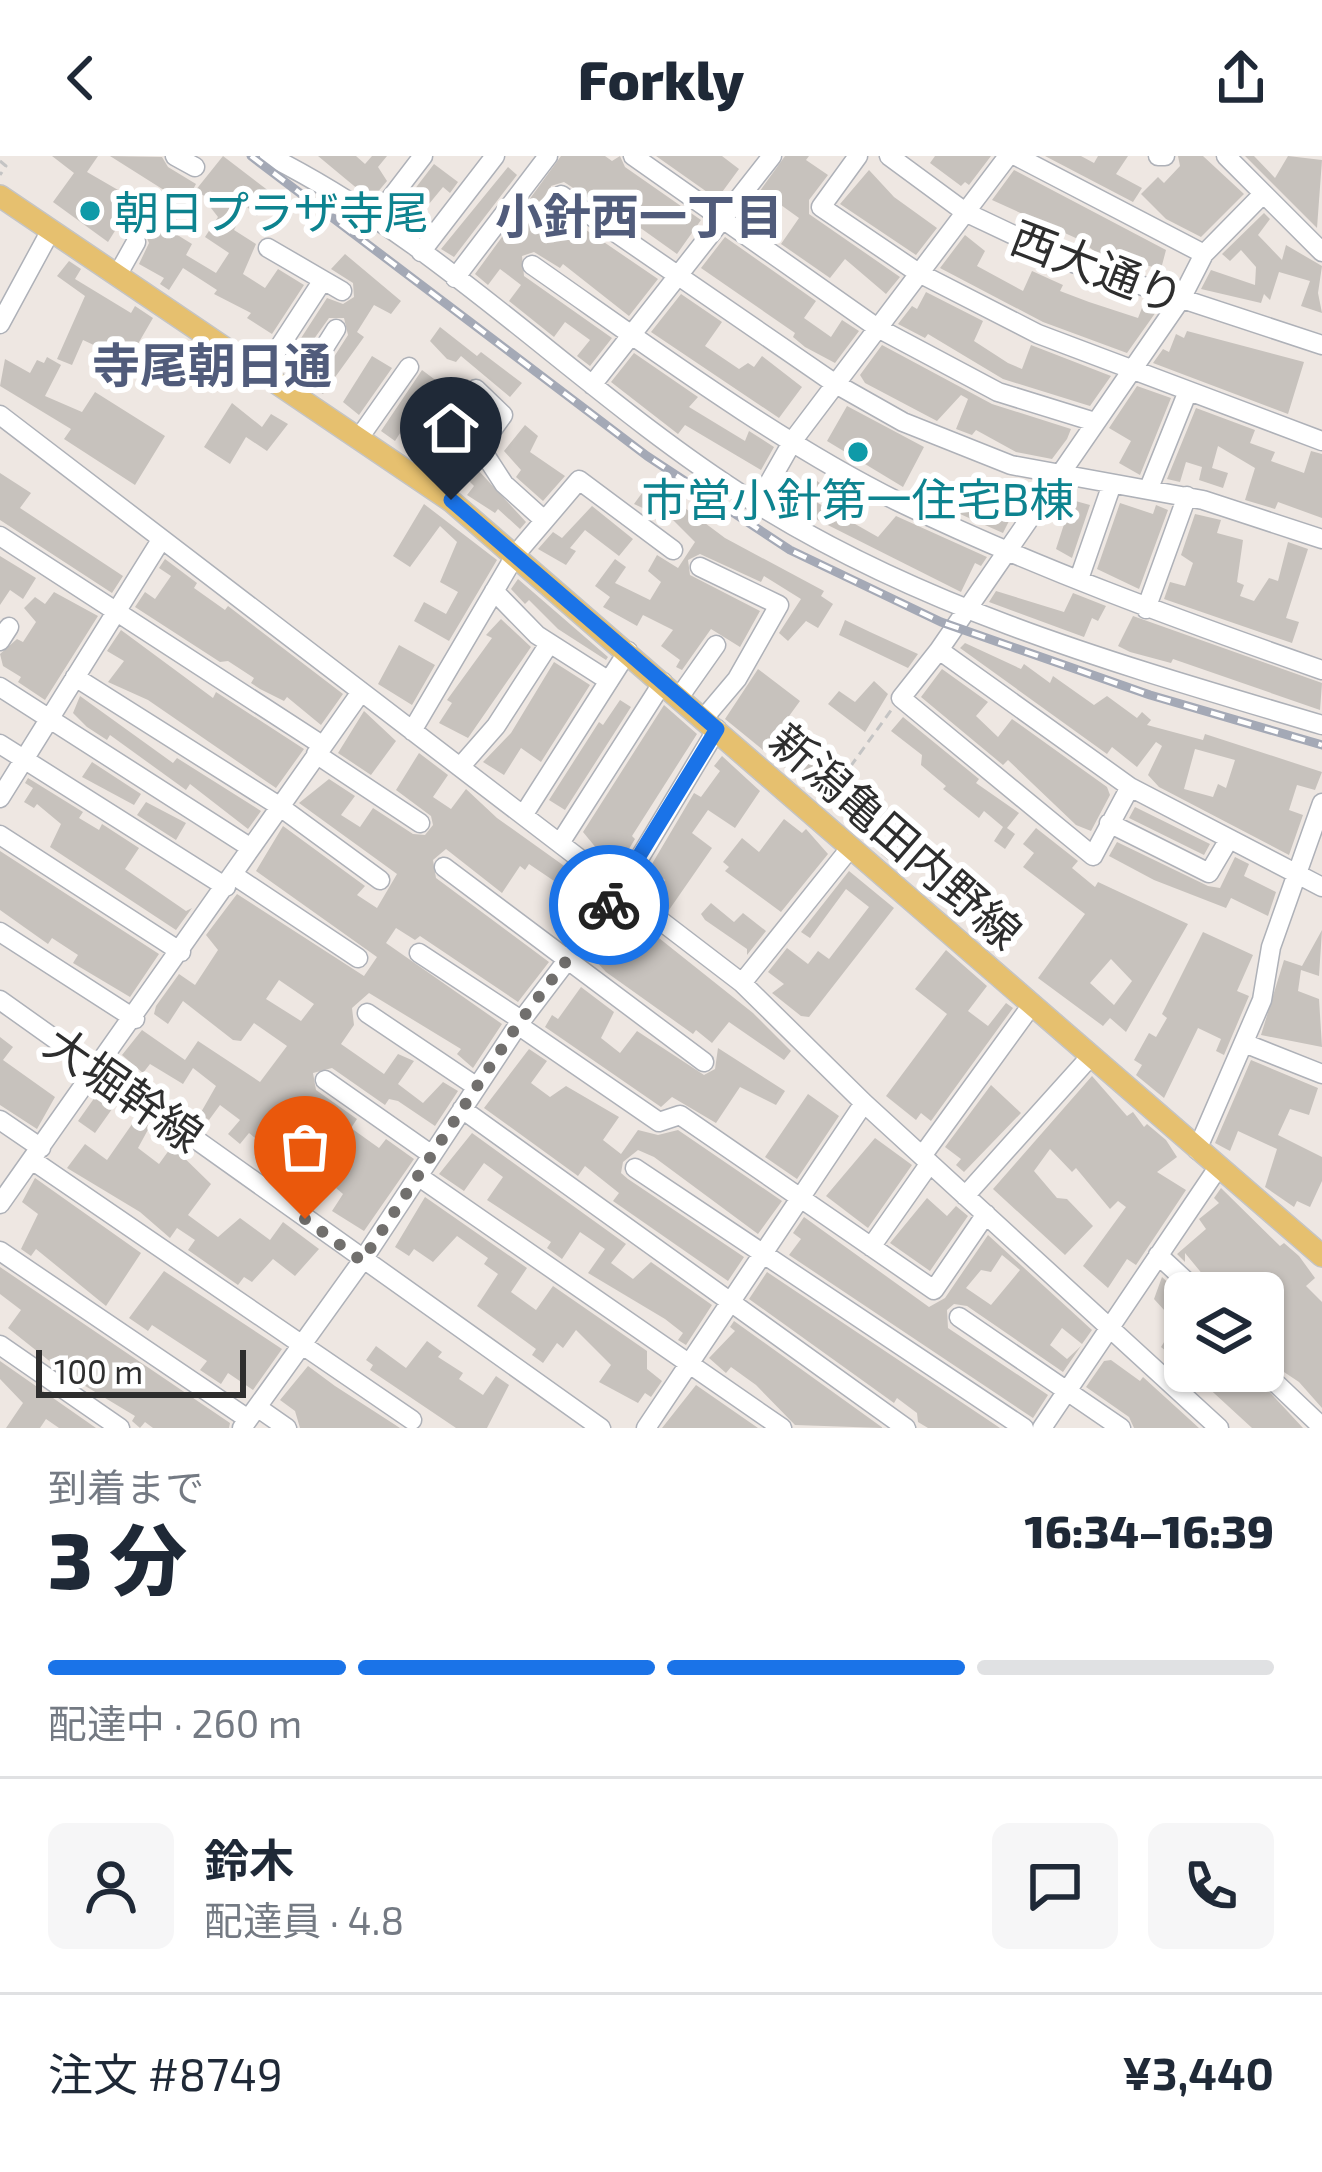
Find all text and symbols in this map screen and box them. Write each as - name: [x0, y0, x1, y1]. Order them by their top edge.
- icon: back: [48, 45, 114, 111]
- icon: share: [1208, 45, 1274, 111]
- text: Forkly: [578, 46, 744, 111]
- place label: 朝日プラザ寺尾: [114, 184, 429, 238]
- district label: 小針西一丁目: [495, 186, 783, 244]
- marker: 朝日プラザ寺尾: [77, 198, 103, 224]
- street label: 西大通り: [1004, 209, 1192, 323]
- district label: 寺尾朝日通: [92, 335, 332, 393]
- pin: [400, 377, 502, 500]
- icon: home: [418, 395, 484, 461]
- marker: 市営小針第一住宅B棟: [845, 439, 871, 465]
- place label: 市営小針第一住宅B棟: [642, 471, 1074, 525]
- street label: 新潟亀田内野線: [760, 711, 1034, 959]
- courier: [549, 845, 669, 965]
- icon: bike: [576, 872, 642, 938]
- street label: 大堀幹線: [36, 1014, 214, 1162]
- pin: [254, 1096, 356, 1219]
- icon: bag: [272, 1114, 338, 1180]
- map controls: [1164, 1272, 1284, 1392]
- button: layers: [1164, 1272, 1284, 1392]
- scale bar: [36, 1344, 246, 1397]
- text: 100 m: [54, 1351, 143, 1391]
- text: 到着まで: [48, 1463, 204, 1510]
- text: 16:34–16:39: [1025, 1503, 1274, 1557]
- text: 3 分: [48, 1511, 187, 1605]
- text: 配達中 · 260 m: [48, 1699, 302, 1746]
- button: person: [48, 1823, 174, 1949]
- button: chat: [992, 1823, 1118, 1949]
- button: phone: [1148, 1823, 1274, 1949]
- text: 鈴木: [204, 1832, 294, 1886]
- text: 配達員 · 4.8: [204, 1896, 404, 1943]
- text: ¥3,440: [1122, 2045, 1274, 2099]
- text: 注文 #8749: [48, 2046, 283, 2100]

